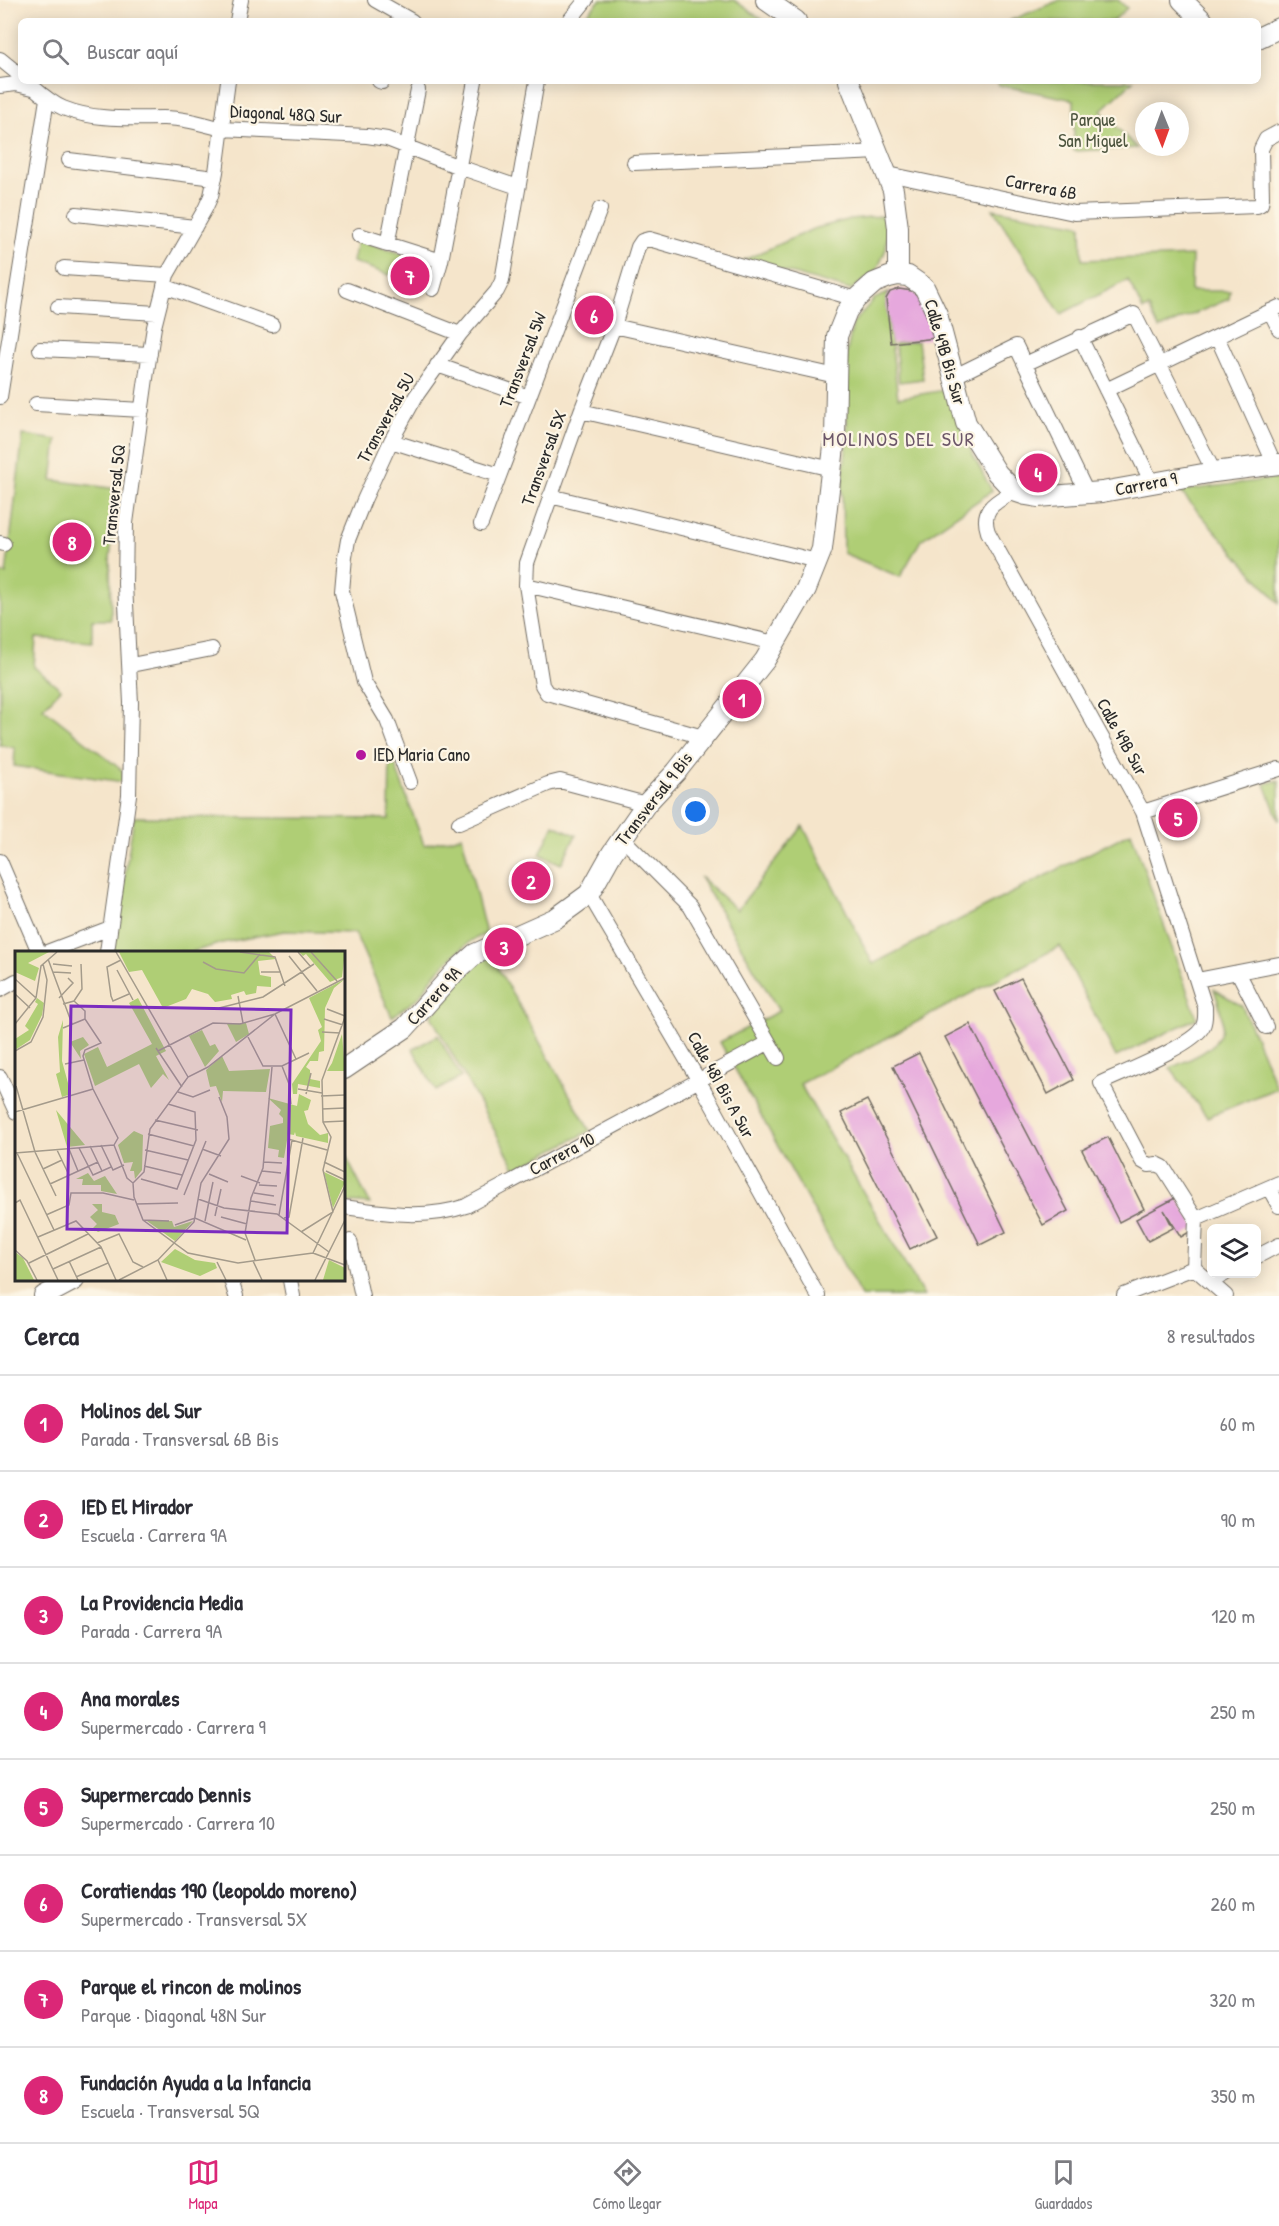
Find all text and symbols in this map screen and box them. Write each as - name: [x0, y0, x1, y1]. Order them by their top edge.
- search box: [18, 18, 1261, 84]
- icon: search: [39, 35, 72, 68]
- text: Buscar aquí: [87, 36, 179, 66]
- street label: Diagonal 48Q Sur: [230, 98, 343, 129]
- north arrow: [1135, 102, 1189, 156]
- park label: Parque San Miguel: [1058, 107, 1128, 153]
- street label: Carrera 6B: [1003, 167, 1079, 206]
- pin: 7: [390, 254, 430, 298]
- pin: 6: [574, 292, 614, 338]
- street label: Calle 49B Bis Sur: [918, 296, 973, 408]
- street label: Transversal 5W: [493, 308, 552, 411]
- street label: Transversal 5U: [351, 368, 421, 467]
- street label: Transversal 5X: [515, 406, 572, 509]
- district label: MOLINOS DEL SUR: [823, 425, 975, 452]
- street label: Transversal 5Q: [96, 443, 131, 547]
- pin: 4: [1018, 450, 1058, 496]
- street label: Carrera 9: [1113, 465, 1179, 502]
- pin: 8: [52, 520, 92, 564]
- pin: 1: [722, 676, 762, 722]
- street label: Calle 49B Sur: [1091, 694, 1154, 780]
- place label: IED Maria Cano: [373, 742, 470, 767]
- street label: Transversal 9 Bis: [609, 747, 698, 851]
- marker: IED Maria Cano: [354, 748, 368, 762]
- pin: 5: [1158, 796, 1198, 840]
- your location: [681, 797, 710, 826]
- pin: 2: [512, 858, 550, 904]
- pin: 3: [484, 924, 524, 970]
- inset map: [15, 951, 345, 1281]
- street label: Carrera 9A: [400, 961, 467, 1031]
- street label: Calle 48I Bis A Sur: [682, 1027, 761, 1143]
- street label: Carrera 10: [525, 1126, 599, 1181]
- map controls: [1207, 1224, 1261, 1278]
- button: layers: [1207, 1224, 1261, 1278]
- text: Cerca: [24, 1318, 79, 1353]
- text: 8 resultados: [1167, 1322, 1255, 1349]
- text: Molinos del Sur: [81, 1395, 202, 1425]
- text: 1: [40, 1410, 47, 1437]
- text: 60 m: [1220, 1410, 1255, 1437]
- text: Parada · Transversal 6B Bis: [81, 1425, 279, 1452]
- text: IED El Mirador: [81, 1491, 193, 1521]
- text: 2: [39, 1506, 48, 1533]
- text: 90 m: [1221, 1506, 1255, 1533]
- text: Escuela · Carrera 9A: [81, 1521, 227, 1548]
- text: La Providencia Media: [81, 1587, 243, 1617]
- text: 3: [39, 1602, 48, 1629]
- text: 120 m: [1211, 1602, 1255, 1629]
- text: Parada · Carrera 9A: [81, 1617, 222, 1644]
- text: Ana morales: [81, 1683, 179, 1713]
- text: 4: [40, 1698, 47, 1725]
- text: 250 m: [1210, 1698, 1255, 1725]
- text: Supermercado · Carrera 9: [81, 1713, 266, 1740]
- text: Supermercado Dennis: [81, 1779, 251, 1809]
- text: 5: [39, 1794, 48, 1821]
- text: 250 m: [1210, 1794, 1255, 1821]
- text: Supermercado · Carrera 10: [81, 1809, 275, 1836]
- text: Coratiendas 190 (leopoldo moreno): [81, 1875, 357, 1905]
- text: 6: [40, 1890, 47, 1917]
- text: 260 m: [1211, 1890, 1255, 1917]
- text: Supermercado · Transversal 5X: [81, 1905, 308, 1932]
- text: Parque el rincon de molinos: [81, 1971, 301, 2001]
- text: 7: [39, 1986, 48, 2013]
- text: 320 m: [1210, 1986, 1255, 2013]
- text: Parque · Diagonal 48N Sur: [81, 2001, 266, 2028]
- text: Fundación Ayuda a la Infancia: [81, 2067, 311, 2097]
- text: 8: [39, 2082, 48, 2109]
- text: 350 m: [1210, 2082, 1255, 2109]
- text: Escuela · Transversal 5Q: [81, 2097, 260, 2124]
- tab: Mapa: [187, 2156, 220, 2214]
- tab: Cómo llegar: [593, 2156, 662, 2214]
- tab: Guardados: [1035, 2156, 1092, 2214]

